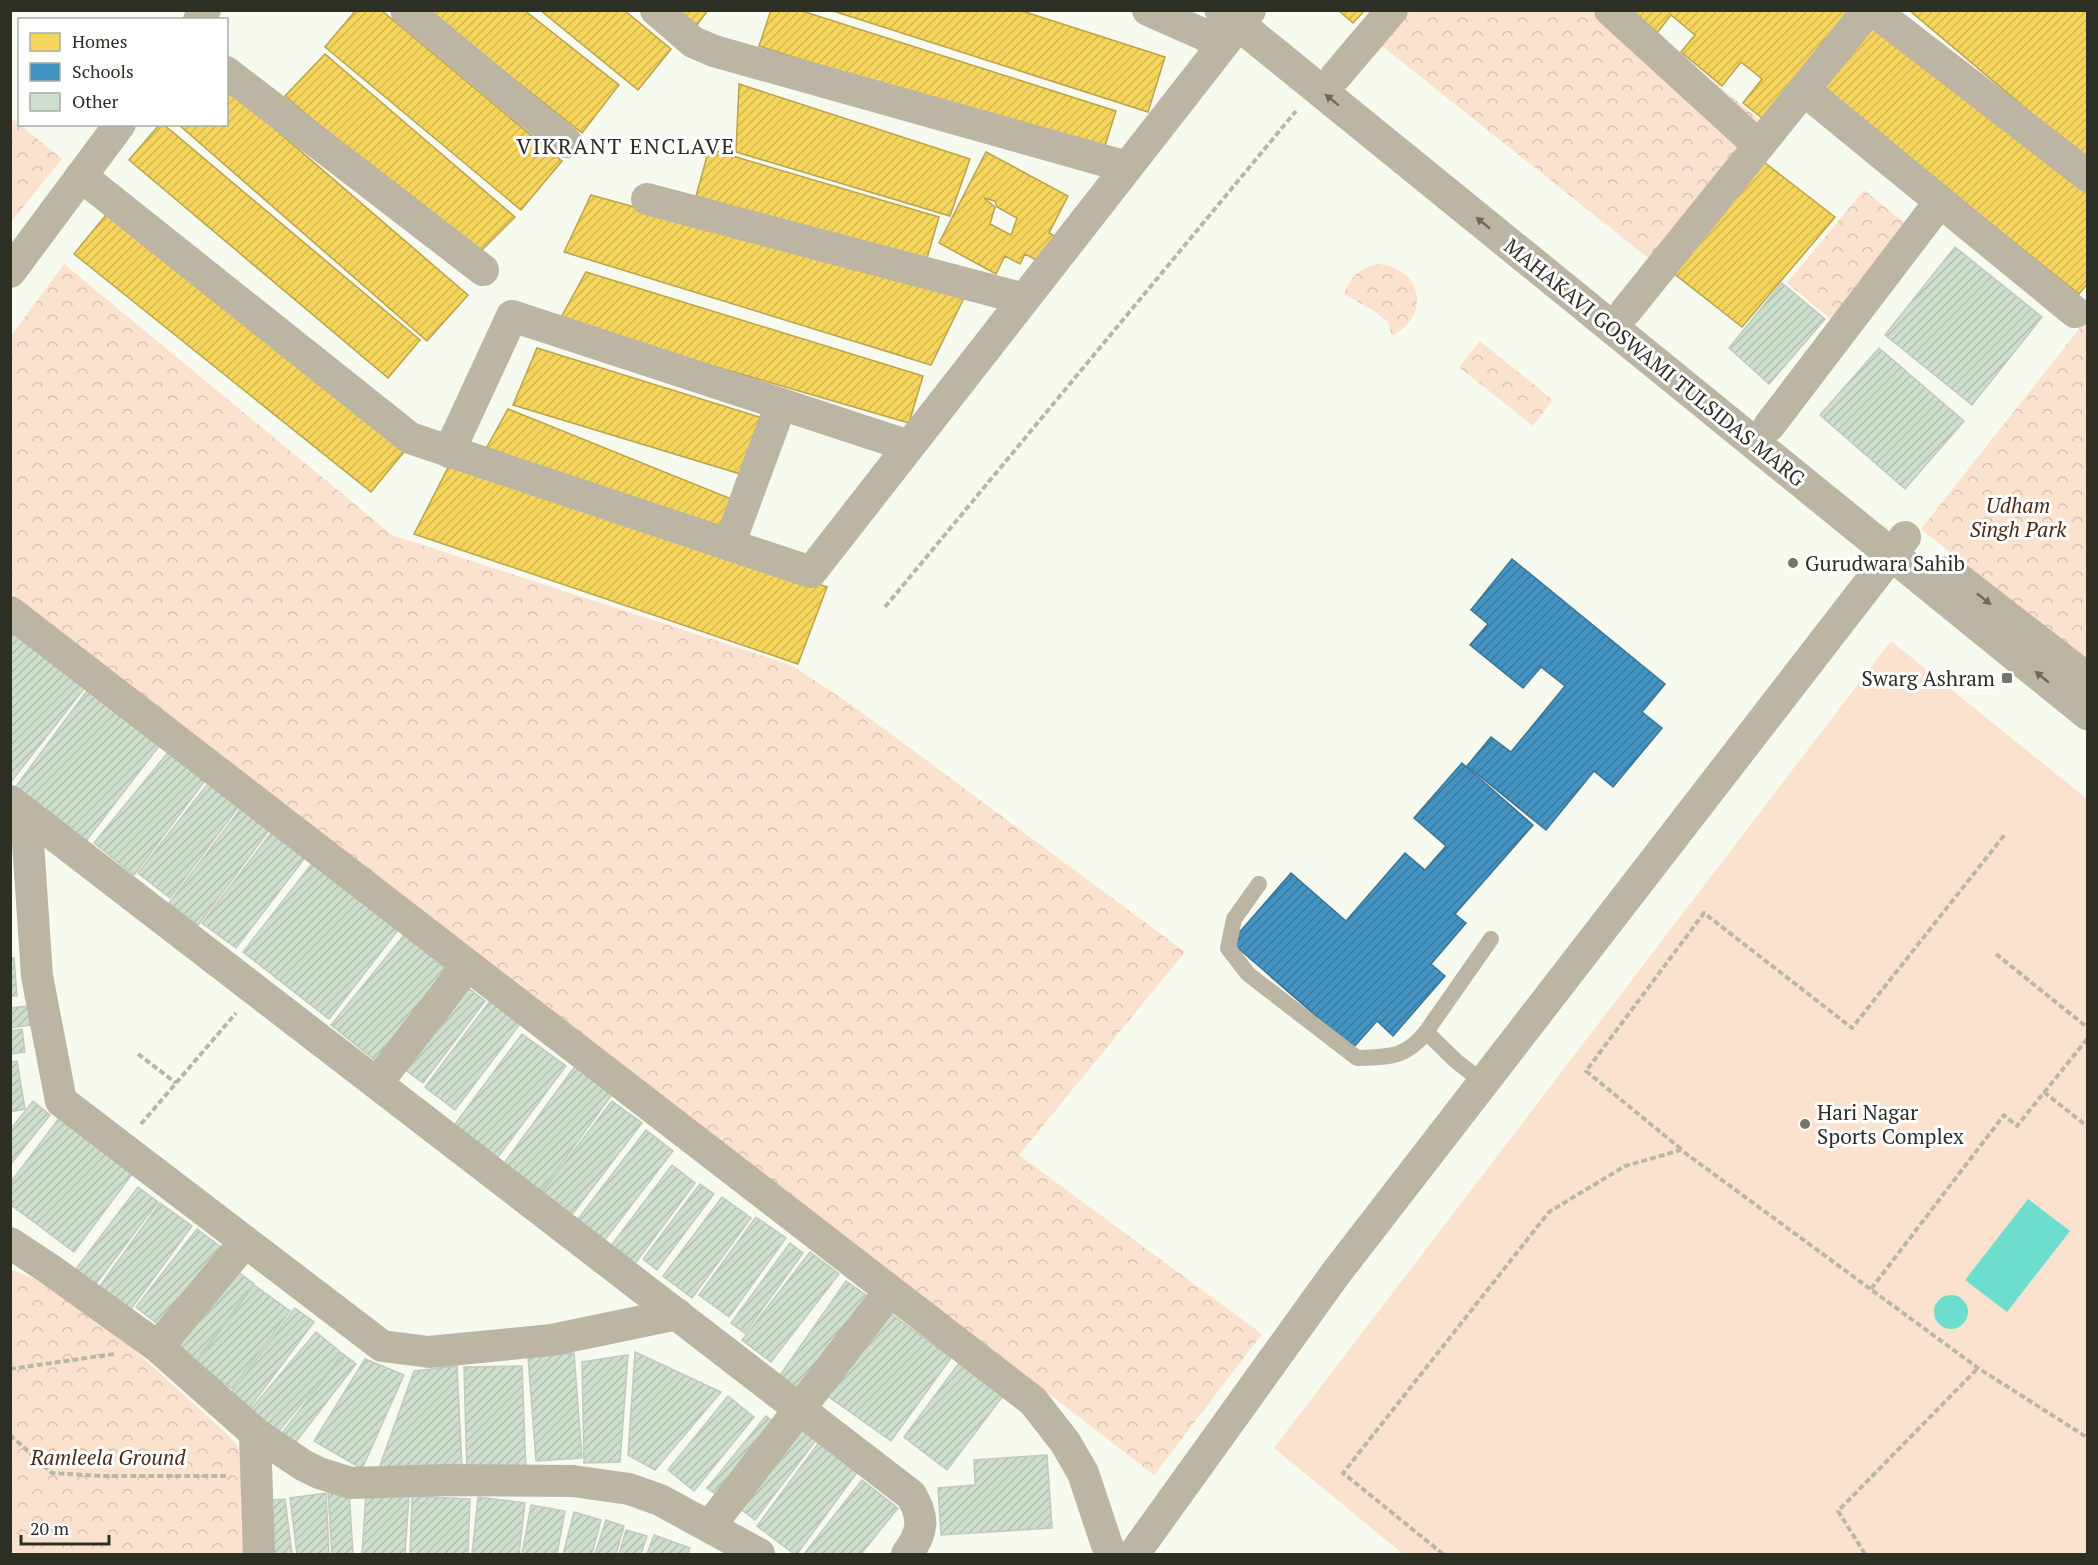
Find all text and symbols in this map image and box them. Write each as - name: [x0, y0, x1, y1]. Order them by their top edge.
- legend: [18, 18, 228, 126]
- text: Homes: [72, 29, 127, 53]
- text: Schools: [72, 59, 134, 83]
- text: Other: [72, 89, 119, 113]
- one-way arrow: [1325, 94, 1340, 107]
- district label: VIKRANT ENCLAVE: [516, 131, 736, 160]
- one-way arrow: [1476, 217, 1491, 229]
- street label: MAHAKAVI GOSWAMI TULSIDAS MARG: [1499, 232, 1812, 493]
- park label: Udham Singh Park: [1970, 491, 2067, 543]
- place label: Gurudwara Sahib: [1805, 549, 1965, 577]
- marker: Gurudwara Sahib: [1786, 556, 1800, 570]
- one-way arrow: [1976, 593, 1992, 606]
- place label: Swarg Ashram: [1861, 664, 1995, 692]
- one-way arrow: [2034, 670, 2050, 683]
- marker: Swarg Ashram: [2000, 671, 2014, 685]
- place label: Hari Nagar Sports Complex: [1817, 1098, 1964, 1150]
- marker: Hari Nagar Sports Complex: [1798, 1117, 1812, 1131]
- park label: Ramleela Ground: [29, 1443, 186, 1471]
- scale bar: [21, 1508, 110, 1546]
- text: 20 m: [30, 1516, 70, 1540]

